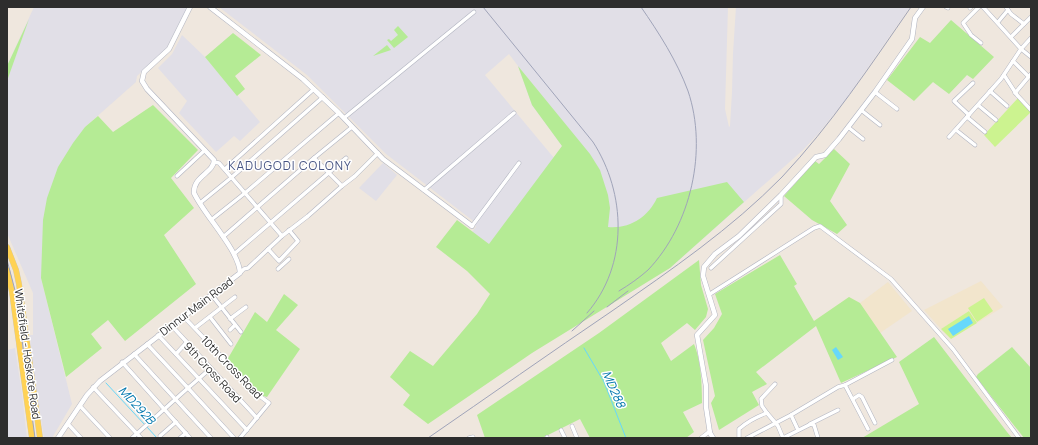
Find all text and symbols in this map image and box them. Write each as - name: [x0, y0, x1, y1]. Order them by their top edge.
- district label: KADUGODI COLONY: [228, 157, 352, 174]
- street label: Dinnur Main Road: [156, 273, 236, 339]
- street label: Whitefield - Hoskote Road: [11, 288, 45, 420]
- street label: 10th Cross Road: [198, 332, 266, 402]
- street label: 9th Cross Road: [181, 338, 245, 406]
- water label: MD288: [598, 368, 630, 411]
- water label: MD292B: [115, 382, 160, 429]

